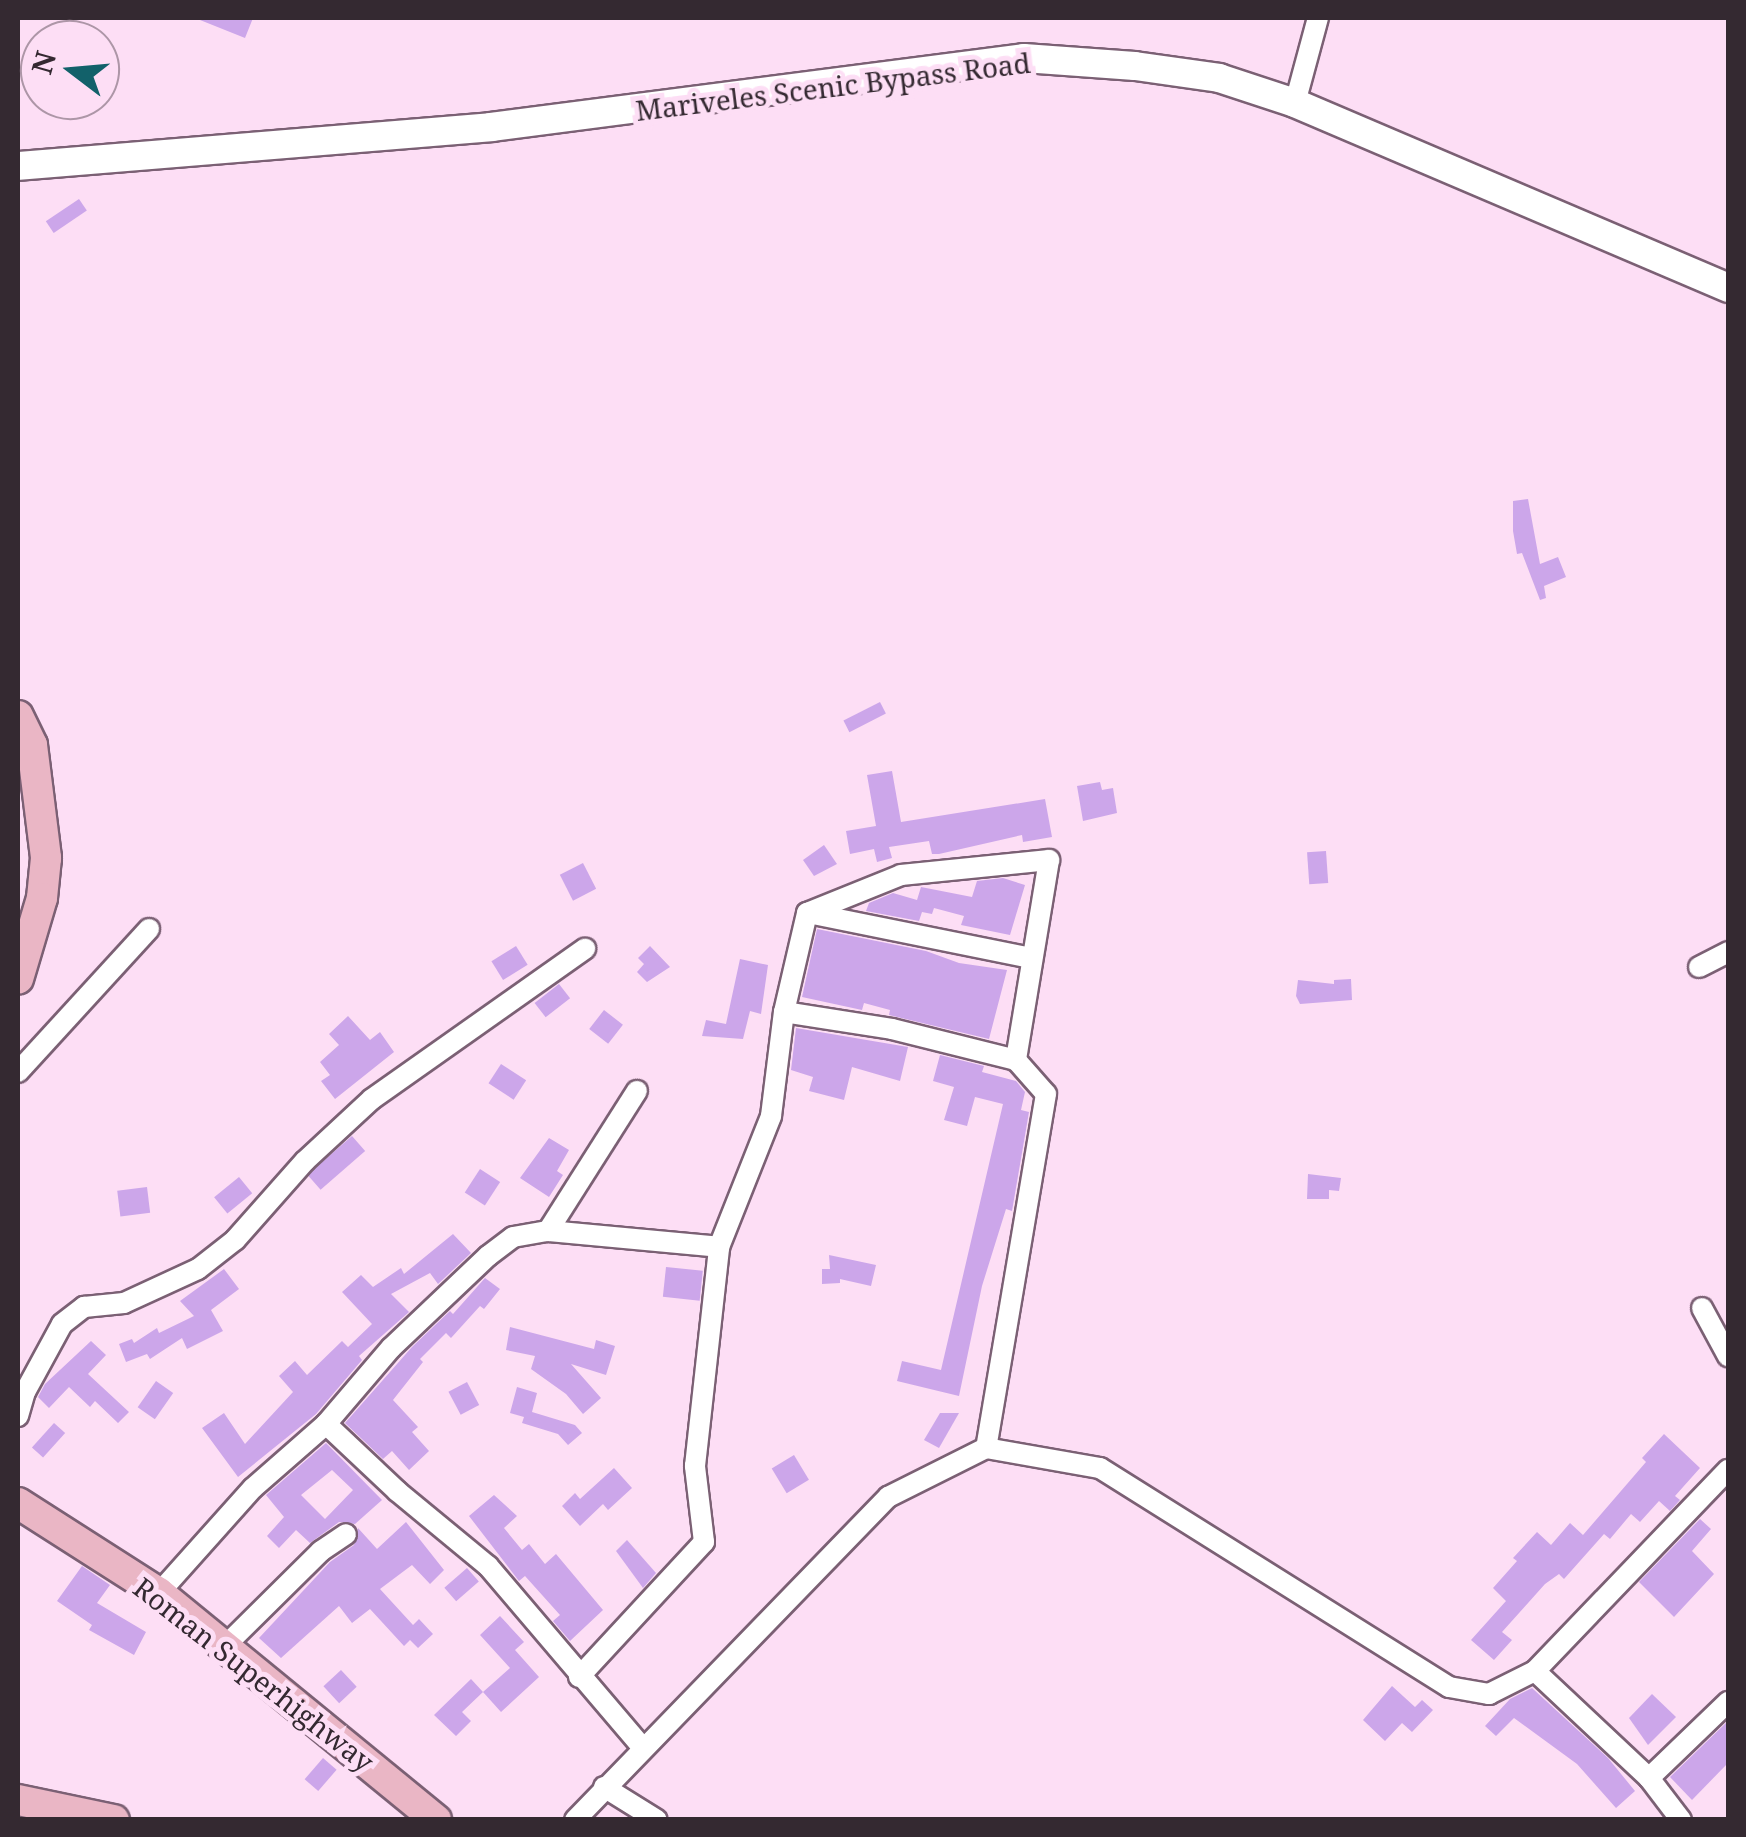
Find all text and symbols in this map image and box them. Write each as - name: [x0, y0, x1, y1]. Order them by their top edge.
- north arrow: [20, 20, 120, 120]
- street label: Mariveles Scenic Bypass Road: [634, 45, 1032, 127]
- text: N: [22, 46, 64, 78]
- street label: Roman Superhighway: [127, 1570, 381, 1778]

